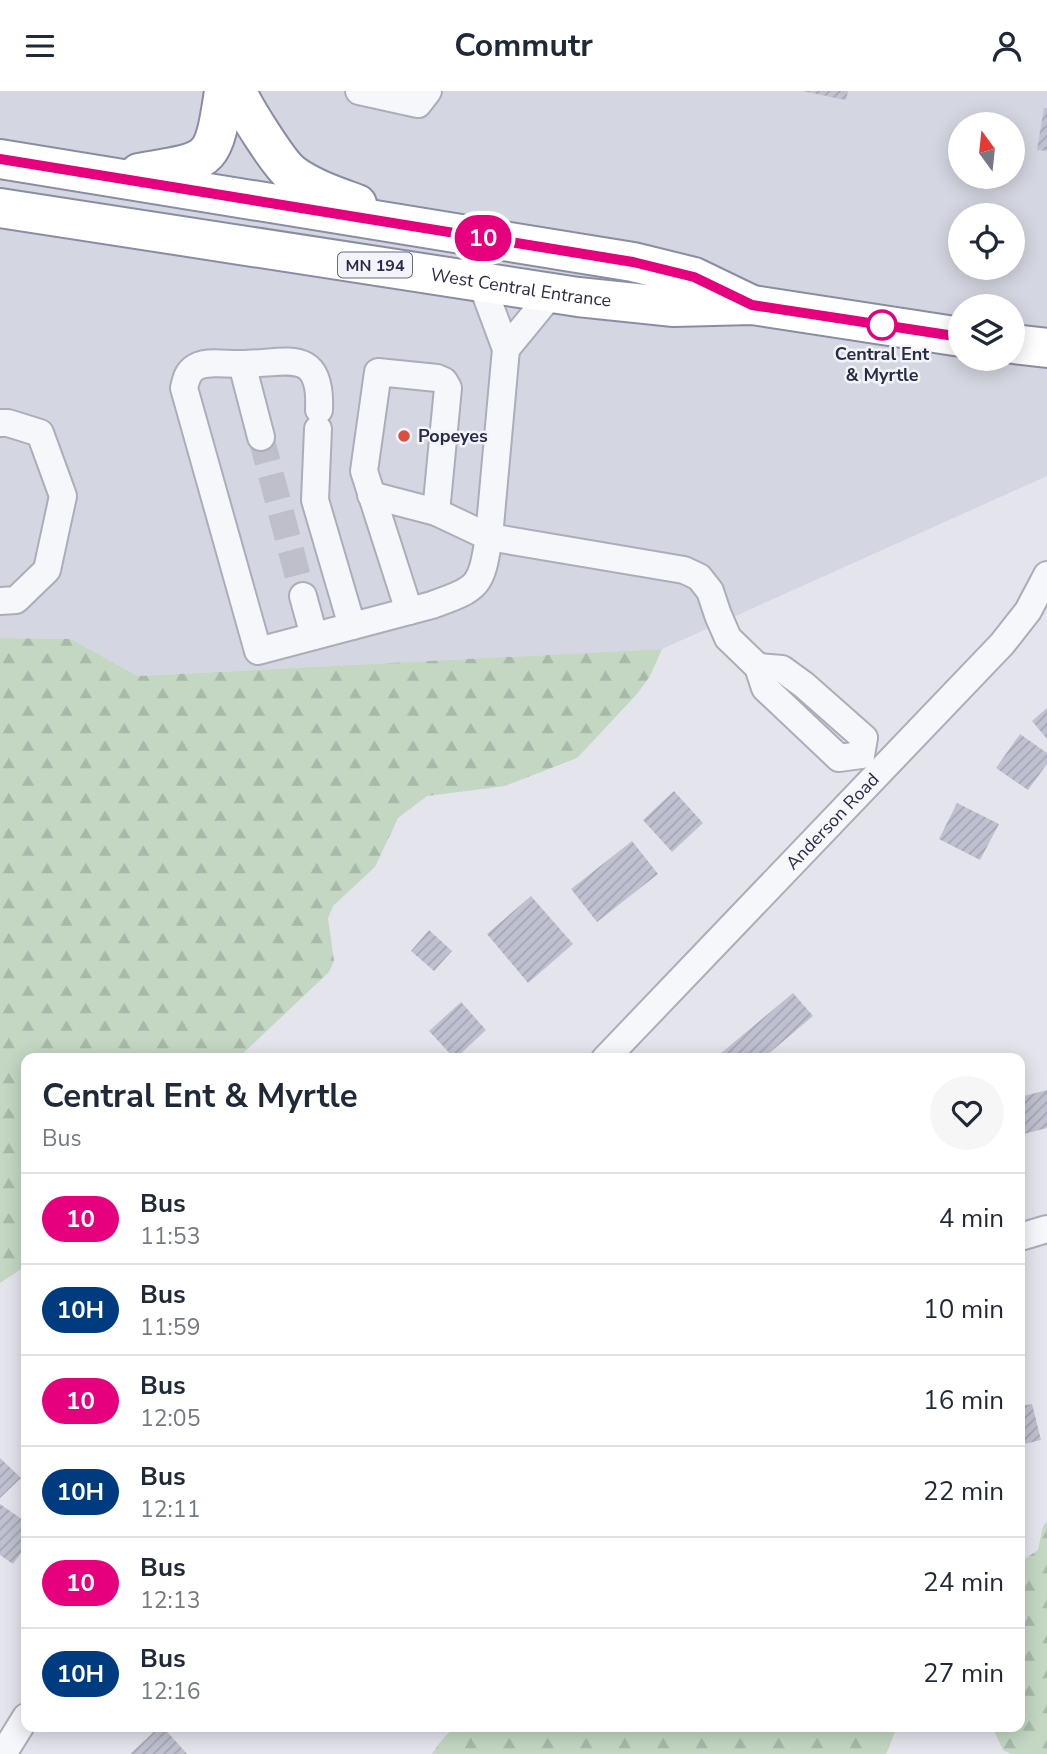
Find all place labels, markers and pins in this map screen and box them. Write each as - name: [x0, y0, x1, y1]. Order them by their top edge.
- marker: Central Ent & Myrtle: [867, 310, 897, 340]
- place label: Central Ent & Myrtle: [835, 342, 929, 387]
- place label: Popeyes: [418, 424, 488, 448]
- marker: Popeyes: [396, 428, 412, 444]

